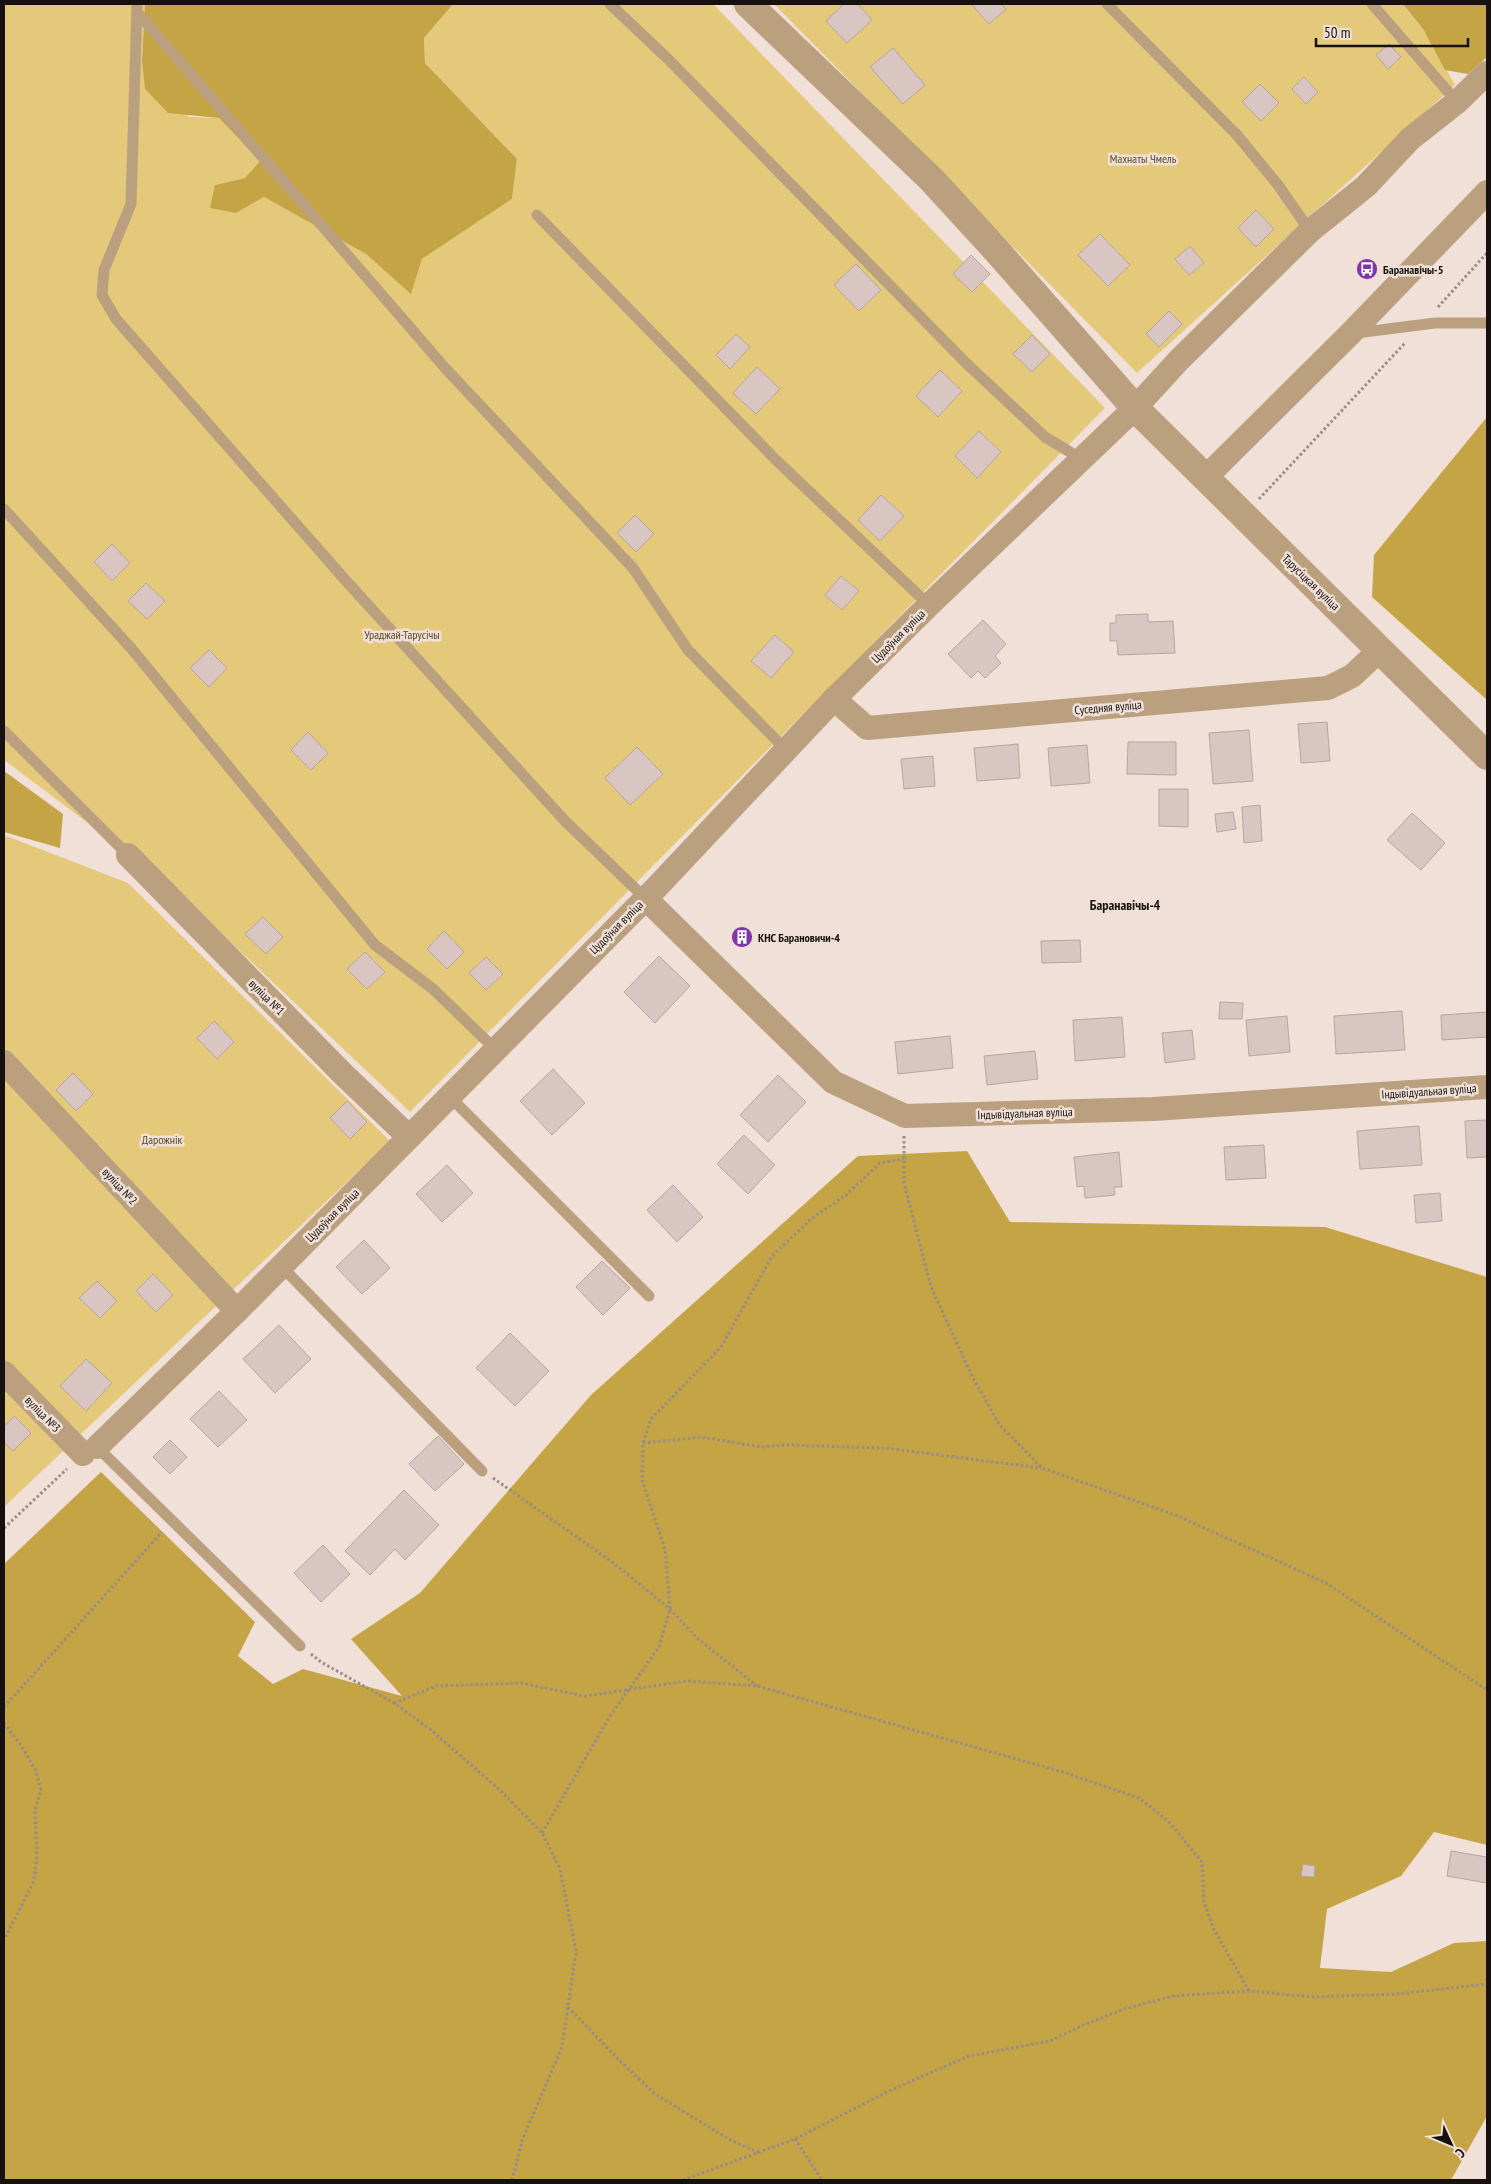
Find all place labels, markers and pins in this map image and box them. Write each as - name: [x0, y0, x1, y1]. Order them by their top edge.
- bus stop icon: Баранавічы-5: [1355, 257, 1379, 281]
- place label: Баранавічы-5: [1383, 262, 1443, 277]
- building icon: КНС Барановичи-4: [730, 925, 754, 949]
- place label: КНС Барановичи-4: [758, 930, 840, 945]

